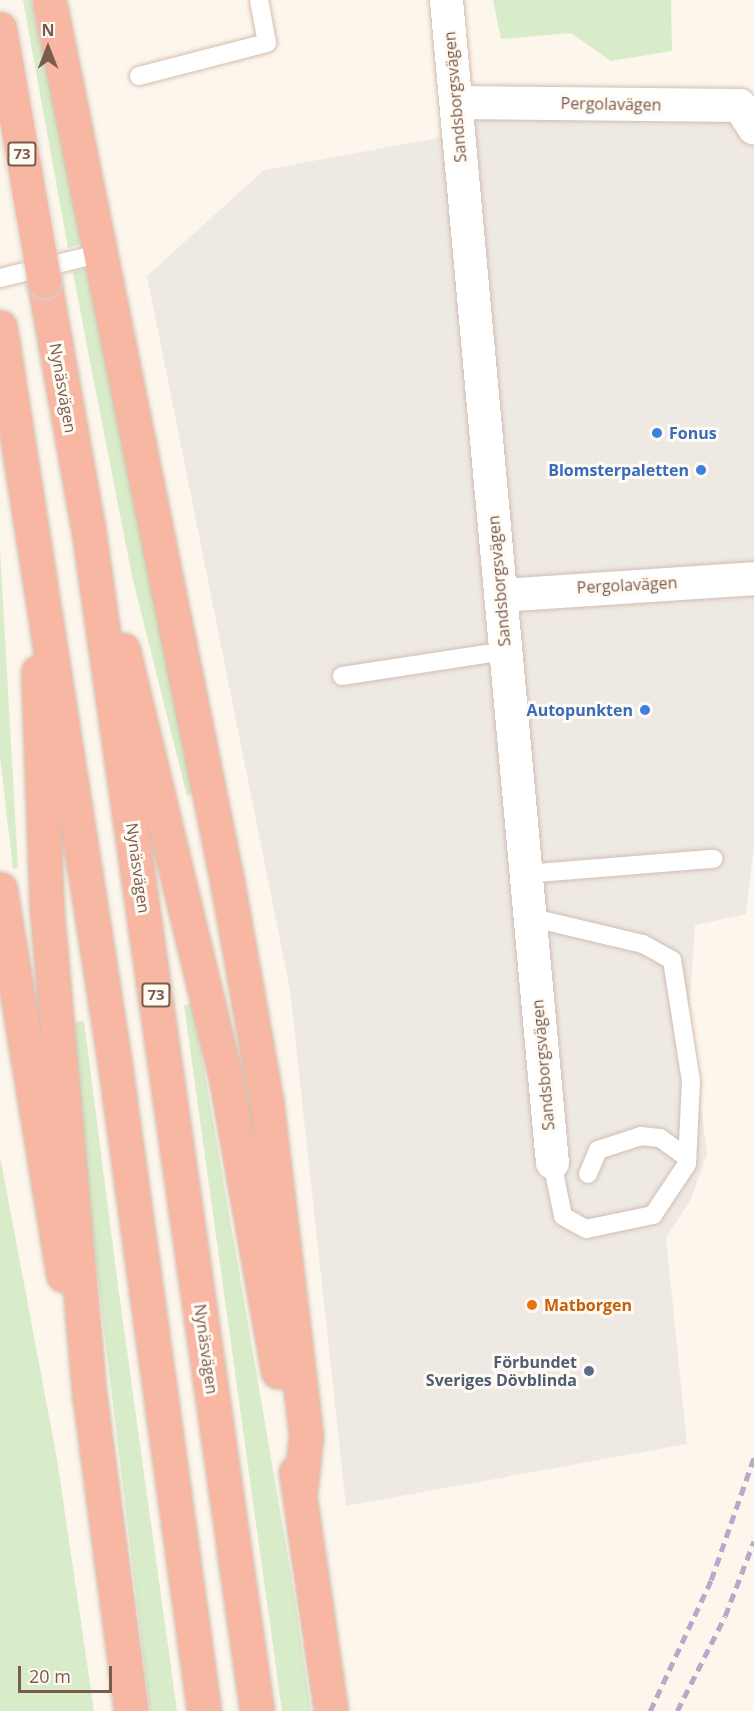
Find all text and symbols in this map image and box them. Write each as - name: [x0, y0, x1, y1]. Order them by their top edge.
- north arrow: [18, 18, 78, 78]
- text: N: [41, 19, 55, 41]
- street label: Sandsborgsvägen: [440, 31, 470, 163]
- street label: Pergolavägen: [560, 94, 662, 114]
- road number: 73: [7, 142, 37, 166]
- street label: Nynäsvägen: [46, 342, 80, 434]
- place label: Fonus: [669, 423, 717, 443]
- marker: Fonus: [650, 426, 664, 440]
- place label: Blomsterpaletten: [548, 460, 689, 480]
- marker: Blomsterpaletten: [694, 463, 708, 477]
- street label: Sandsborgsvägen: [484, 515, 514, 647]
- street label: Pergolavägen: [576, 573, 678, 597]
- place label: Autopunkten: [527, 700, 633, 720]
- marker: Autopunkten: [638, 703, 652, 717]
- street label: Nynäsvägen: [122, 822, 154, 914]
- road number: 73: [141, 983, 171, 1007]
- street label: Sandsborgsvägen: [528, 999, 558, 1131]
- place label: Matborgen: [544, 1295, 632, 1315]
- marker: Matborgen: [525, 1298, 539, 1312]
- street label: Nynäsvägen: [190, 1303, 222, 1395]
- place label: Förbundet Sveriges Dövblinda: [426, 1352, 577, 1390]
- marker: Förbundet Sveriges Dövblinda: [582, 1364, 596, 1378]
- scale bar: [21, 1654, 116, 1692]
- text: 20 m: [29, 1664, 71, 1688]

